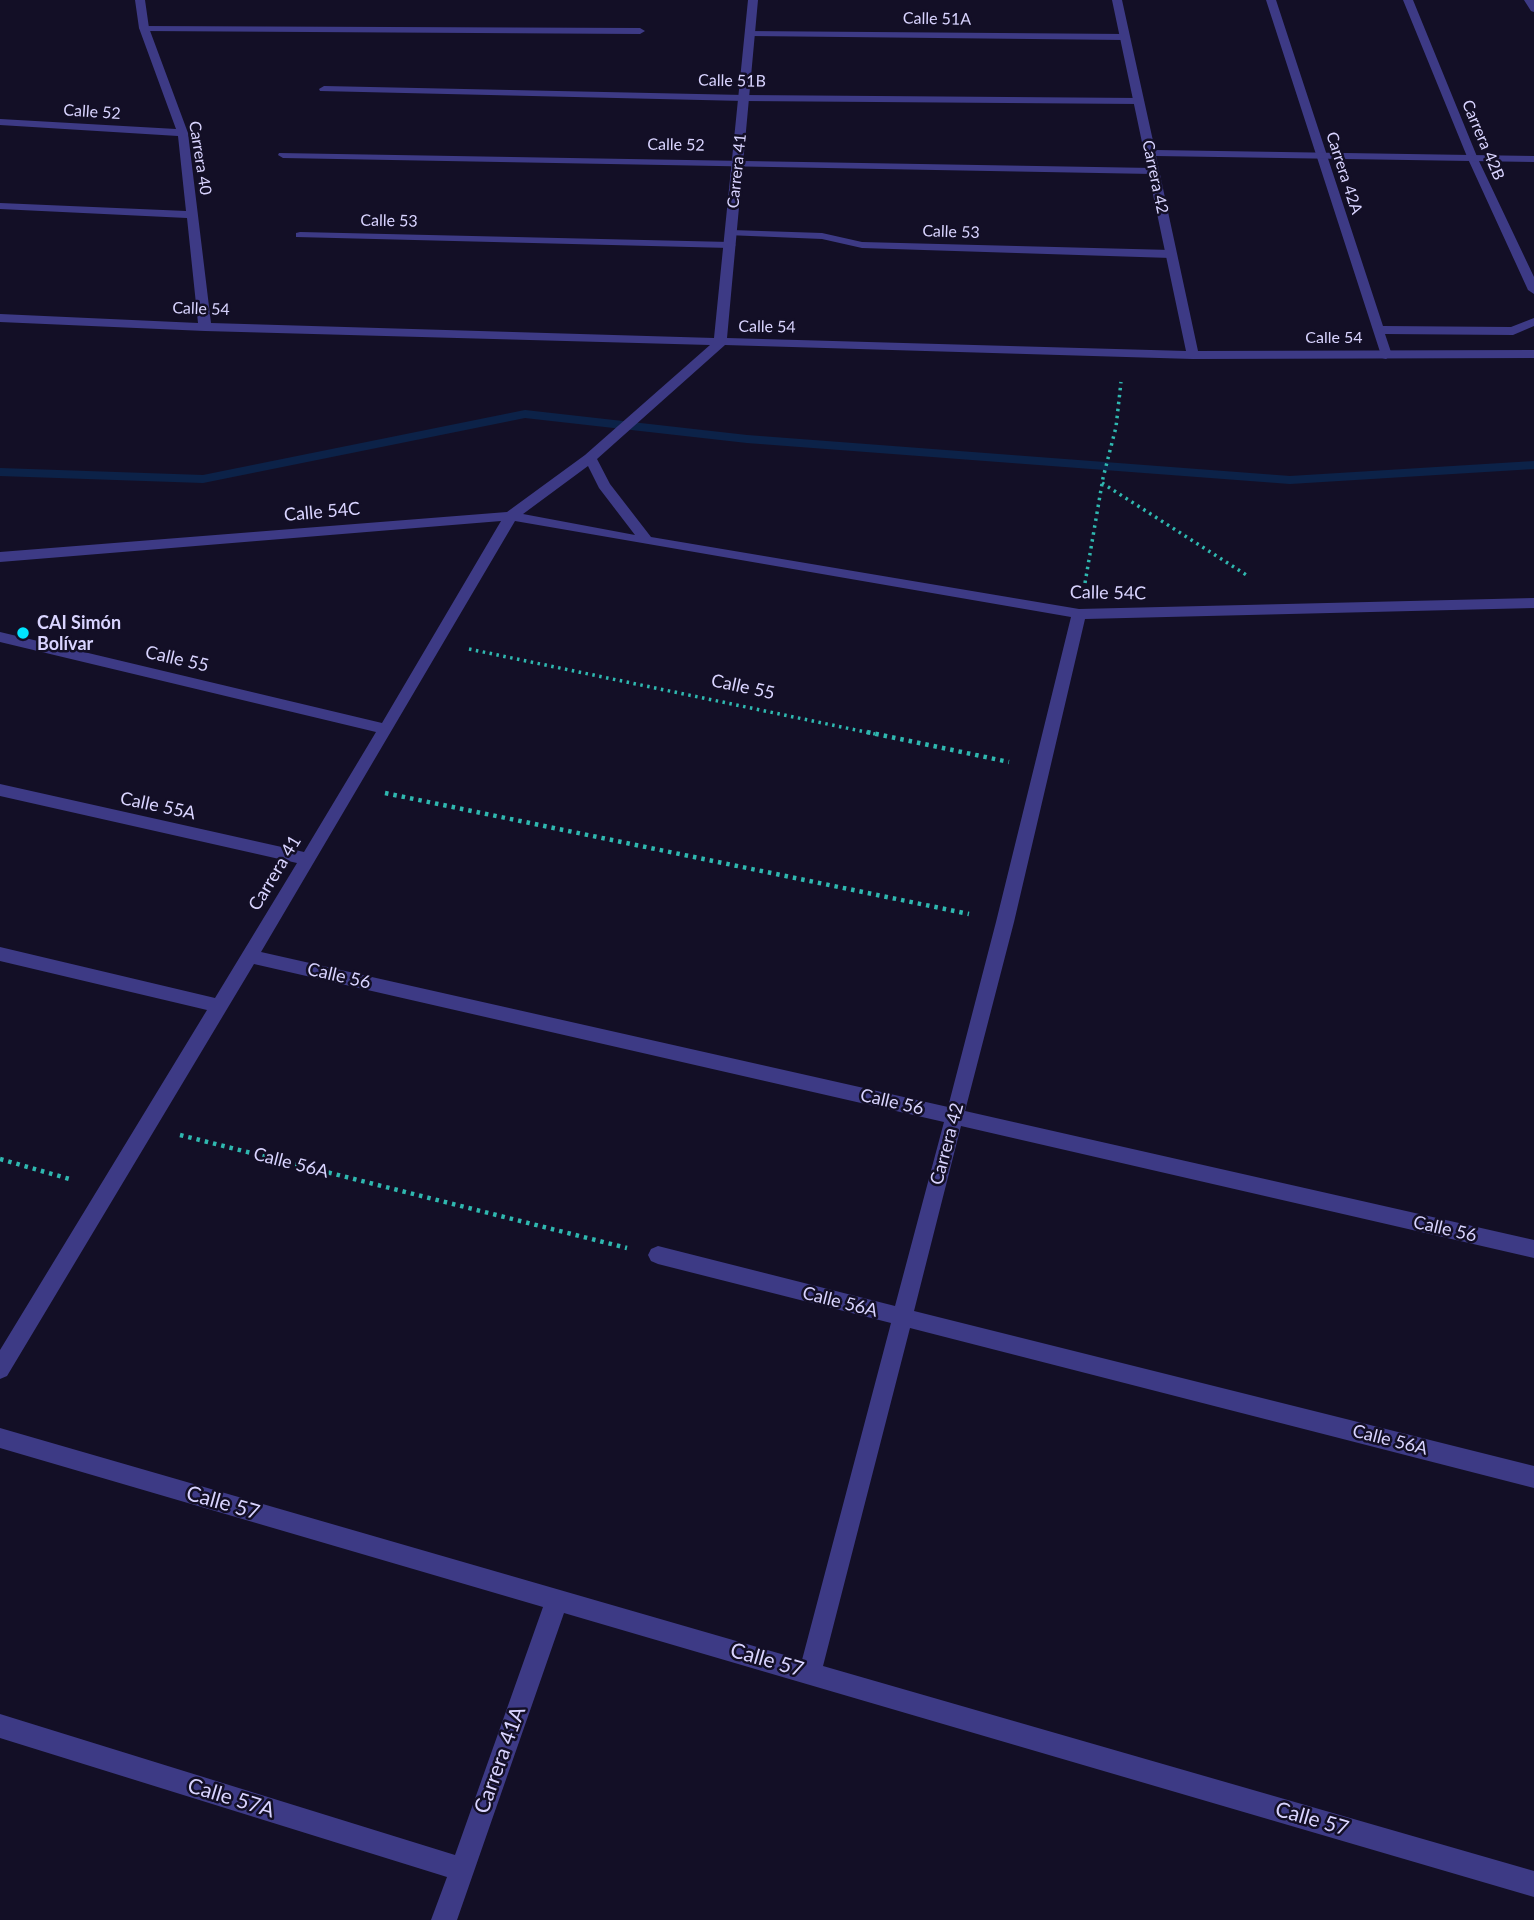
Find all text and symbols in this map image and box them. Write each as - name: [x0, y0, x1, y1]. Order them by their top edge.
- street label: Calle 51A: [903, 9, 971, 29]
- street label: Calle 51B: [698, 71, 766, 91]
- street label: Carrera 42B: [1458, 97, 1508, 183]
- street label: Calle 52: [63, 100, 121, 124]
- street label: Carrera 40: [185, 120, 215, 196]
- street label: Carrera 42A: [1322, 129, 1366, 217]
- street label: Carrera 41: [724, 133, 750, 209]
- street label: Calle 52: [647, 135, 705, 155]
- street label: Carrera 42: [1138, 138, 1172, 216]
- street label: Calle 53: [360, 211, 418, 231]
- street label: Calle 53: [922, 221, 980, 243]
- street label: Calle 54: [172, 298, 230, 320]
- street label: Calle 54: [738, 317, 796, 337]
- street label: Calle 54: [1305, 328, 1363, 348]
- street label: Calle 54C: [283, 498, 361, 526]
- street label: Calle 54C: [1070, 582, 1146, 604]
- place label: CAI Simón Bolívar: [37, 612, 121, 654]
- marker: CAI Simón Bolívar: [15, 625, 31, 641]
- street label: Calle 55: [143, 641, 211, 677]
- street label: Calle 55: [709, 670, 777, 704]
- street label: Calle 55A: [118, 787, 198, 825]
- street label: Carrera 41: [244, 831, 306, 915]
- street label: Calle 56: [305, 958, 373, 994]
- street label: Calle 56: [858, 1084, 926, 1120]
- street label: Carrera 42: [926, 1101, 968, 1187]
- street label: Calle 56A: [251, 1143, 331, 1183]
- street label: Calle 56: [1411, 1211, 1479, 1247]
- street label: Calle 56A: [800, 1282, 880, 1322]
- street label: Calle 56A: [1350, 1420, 1430, 1460]
- street label: Calle 57: [183, 1481, 263, 1525]
- street label: Calle 57: [727, 1638, 807, 1682]
- street label: Carrera 41A: [469, 1703, 531, 1817]
- street label: Calle 57A: [185, 1773, 277, 1823]
- street label: Calle 57: [1272, 1797, 1352, 1841]

